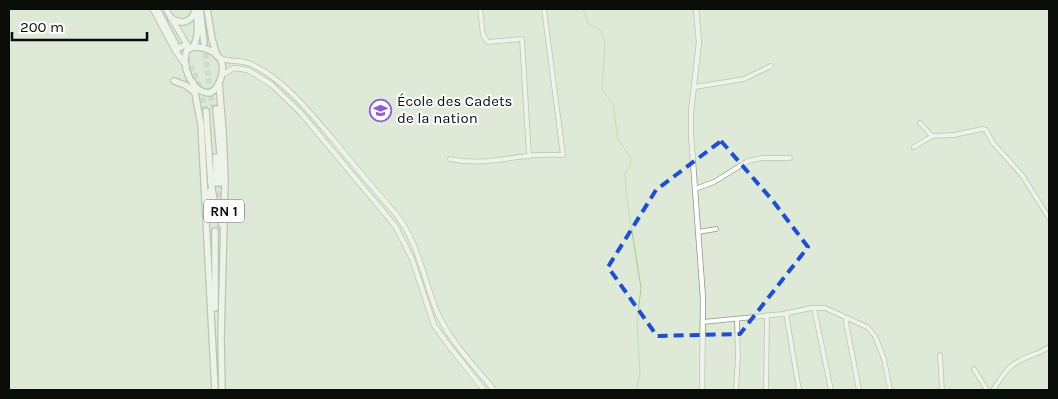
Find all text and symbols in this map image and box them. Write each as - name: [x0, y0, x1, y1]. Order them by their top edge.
- scale bar: [12, 10, 148, 42]
- text: 200 m: [20, 18, 64, 36]
- place label: École des Cadets de la nation: [397, 92, 512, 127]
- school or university icon: École des Cadets de la nation: [369, 98, 393, 122]
- road number: RN 1: [204, 200, 244, 222]

